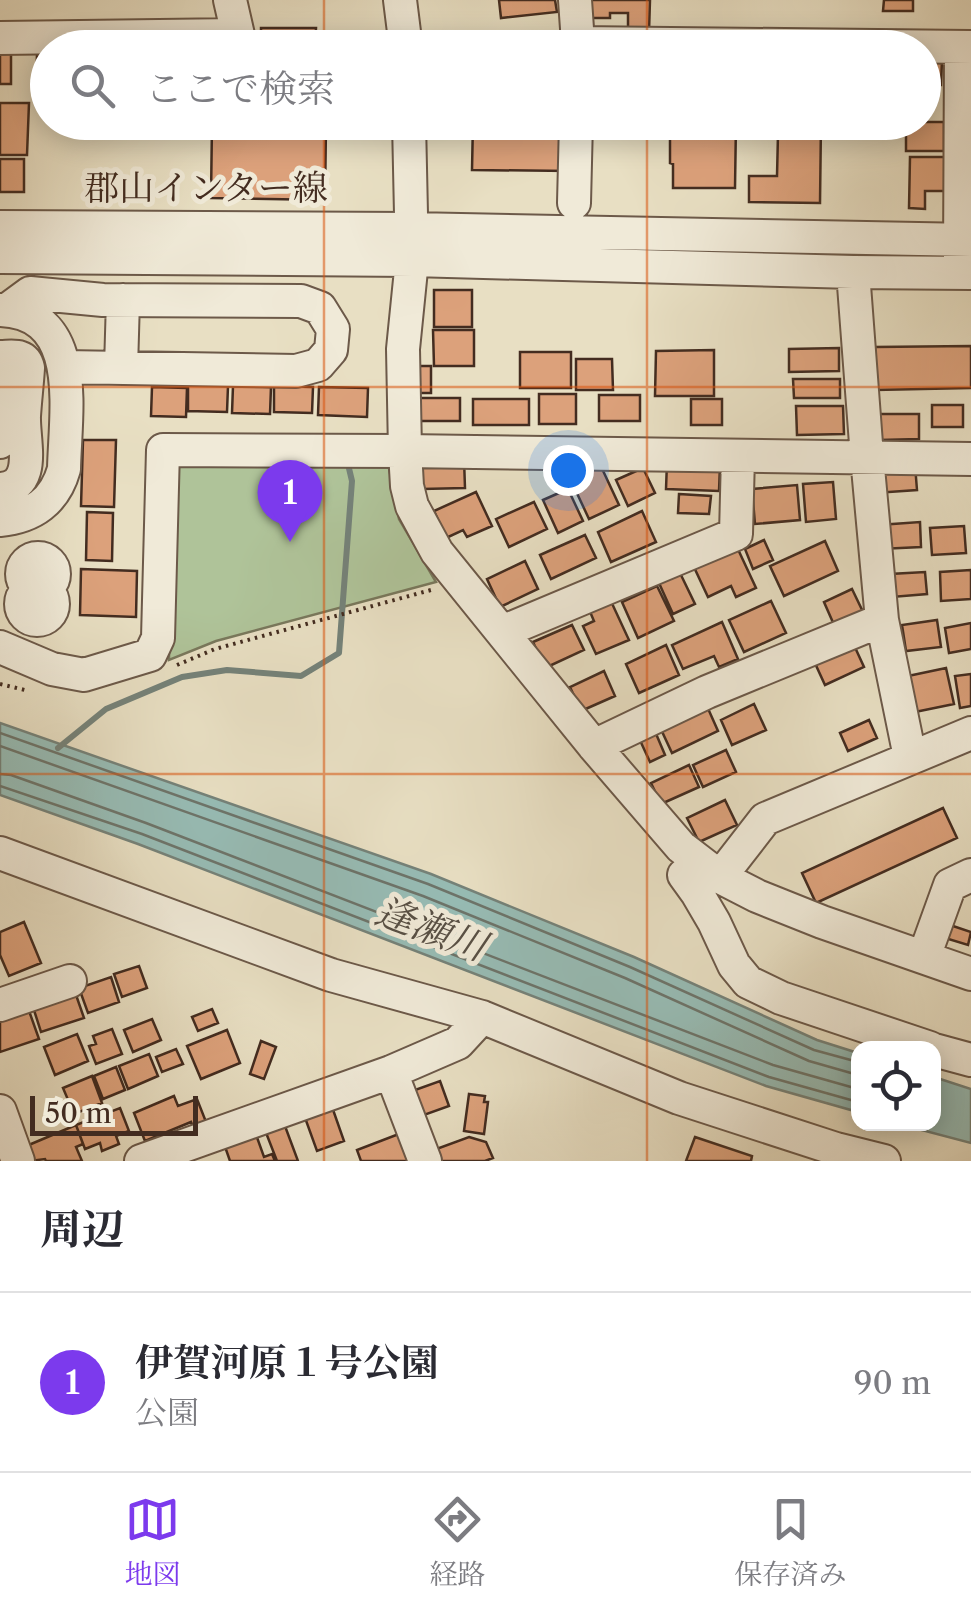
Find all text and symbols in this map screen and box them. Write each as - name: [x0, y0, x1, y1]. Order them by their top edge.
- search box: [30, 30, 941, 140]
- icon: search: [65, 58, 120, 113]
- text: ここで検索: [145, 65, 335, 112]
- street label: 郡山インター線: [84, 166, 328, 209]
- your location: [543, 445, 594, 496]
- pin: 1: [258, 460, 322, 542]
- water label: 逢瀬川: [370, 887, 497, 971]
- map controls: [851, 1041, 941, 1131]
- button: locate: [851, 1041, 941, 1131]
- scale bar: [30, 1091, 198, 1136]
- text: 50 m: [45, 1096, 112, 1130]
- text: 周辺: [40, 1203, 124, 1255]
- text: 伊賀河原１号公園: [135, 1339, 439, 1386]
- text: 1: [65, 1363, 80, 1402]
- text: 90 m: [854, 1363, 931, 1402]
- text: 公園: [135, 1393, 199, 1432]
- tab: 地図: [124, 1492, 181, 1592]
- tab: 経路: [429, 1492, 486, 1592]
- tab: 保存済み: [734, 1492, 847, 1592]

